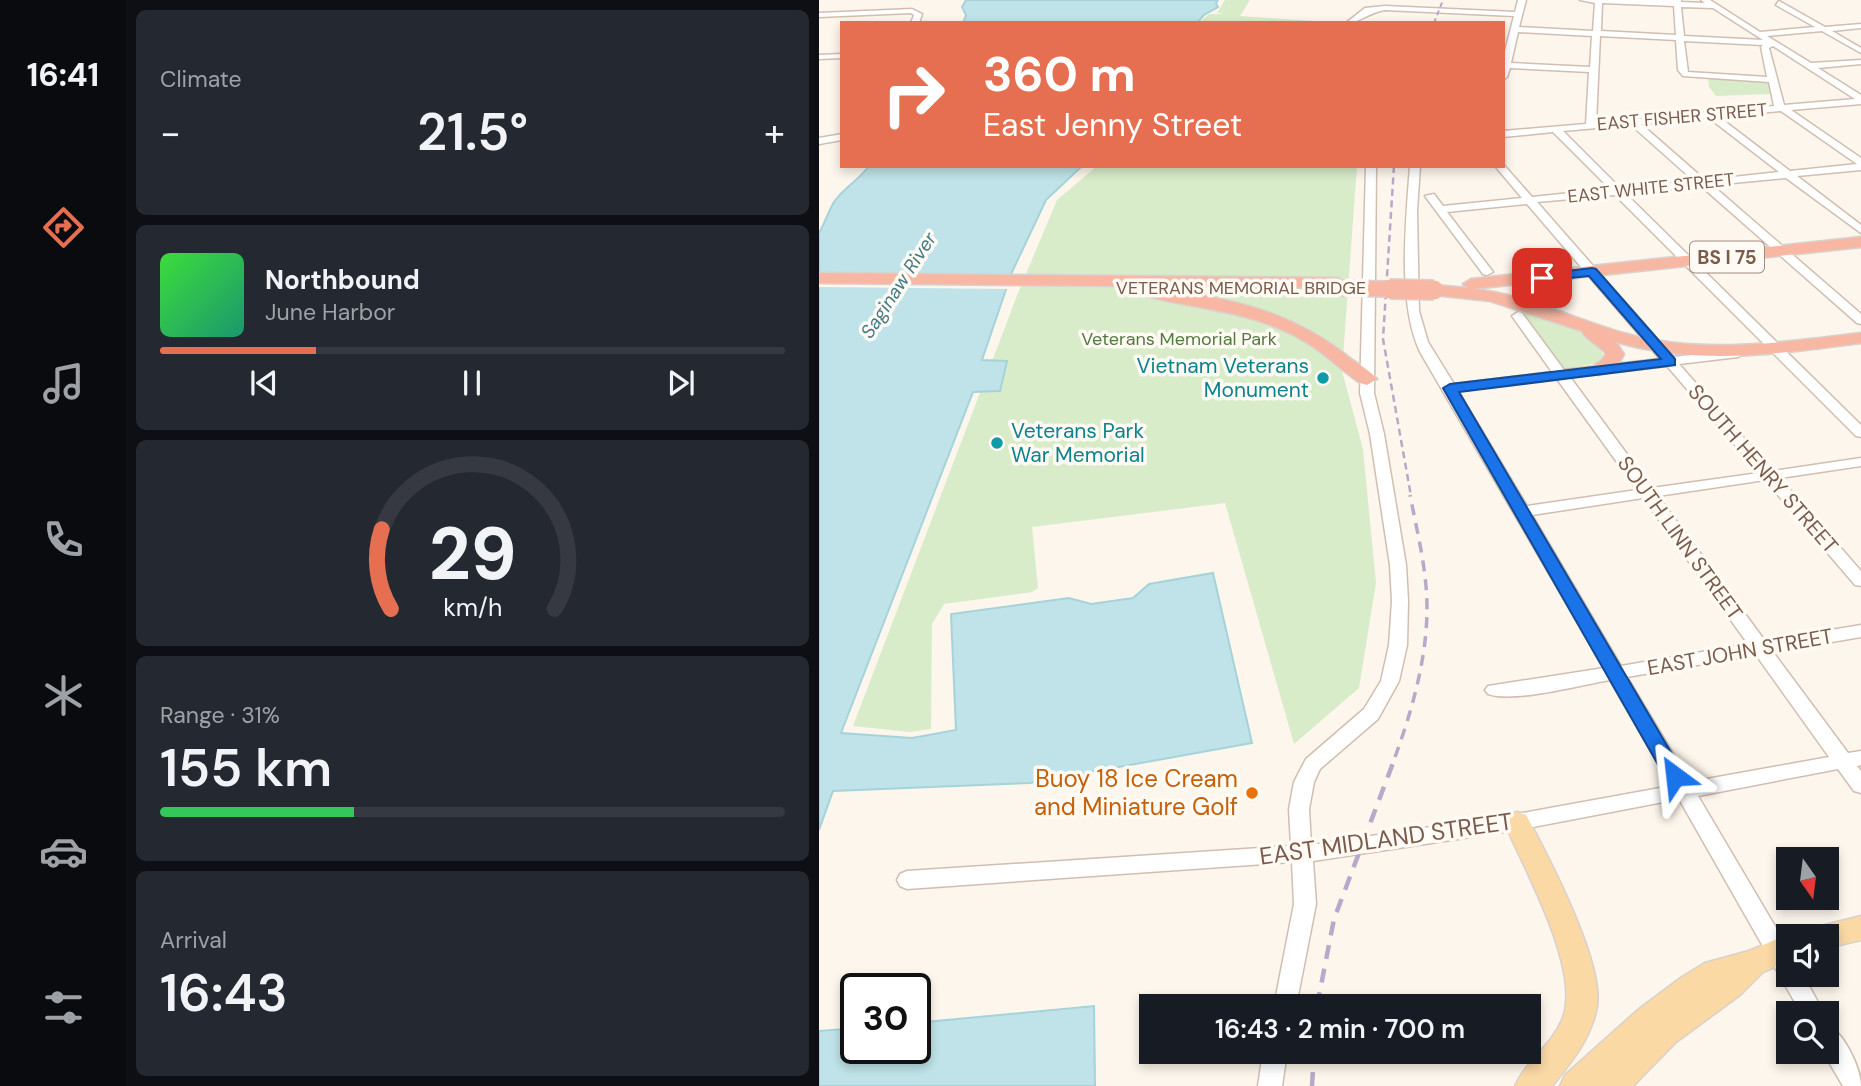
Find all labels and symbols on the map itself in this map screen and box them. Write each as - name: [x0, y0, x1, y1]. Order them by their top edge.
- street label: EAST FISHER STREET: [1596, 98, 1768, 136]
- street label: EAST WHITE STREET: [1566, 167, 1736, 209]
- water label: Saginaw River: [855, 227, 943, 343]
- road number: BS I 75: [1690, 242, 1764, 272]
- pin: [1512, 248, 1572, 308]
- street label: VETERANS MEMORIAL BRIDGE: [1116, 276, 1366, 300]
- park label: Veterans Memorial Park: [1081, 327, 1277, 351]
- place label: Vietnam Veterans Monument: [1136, 352, 1309, 404]
- marker: Vietnam Veterans Monument: [1315, 370, 1331, 386]
- street label: SOUTH HENRY STREET: [1682, 378, 1844, 560]
- place label: Veterans Park War Memorial: [1011, 417, 1145, 469]
- marker: Veterans Park War Memorial: [989, 435, 1005, 451]
- street label: SOUTH LINN STREET: [1611, 450, 1749, 626]
- street label: EAST JOHN STREET: [1645, 622, 1835, 682]
- position arrow: [1638, 739, 1712, 813]
- place label: Buoy 18 Ice Cream and Miniature Golf: [1034, 763, 1238, 822]
- marker: Buoy 18 Ice Cream and Miniature Golf: [1244, 785, 1260, 801]
- street label: EAST MIDLAND STREET: [1257, 805, 1514, 872]
- north arrow: [1776, 847, 1839, 910]
- speed limit sign: 30: [840, 973, 931, 1064]

